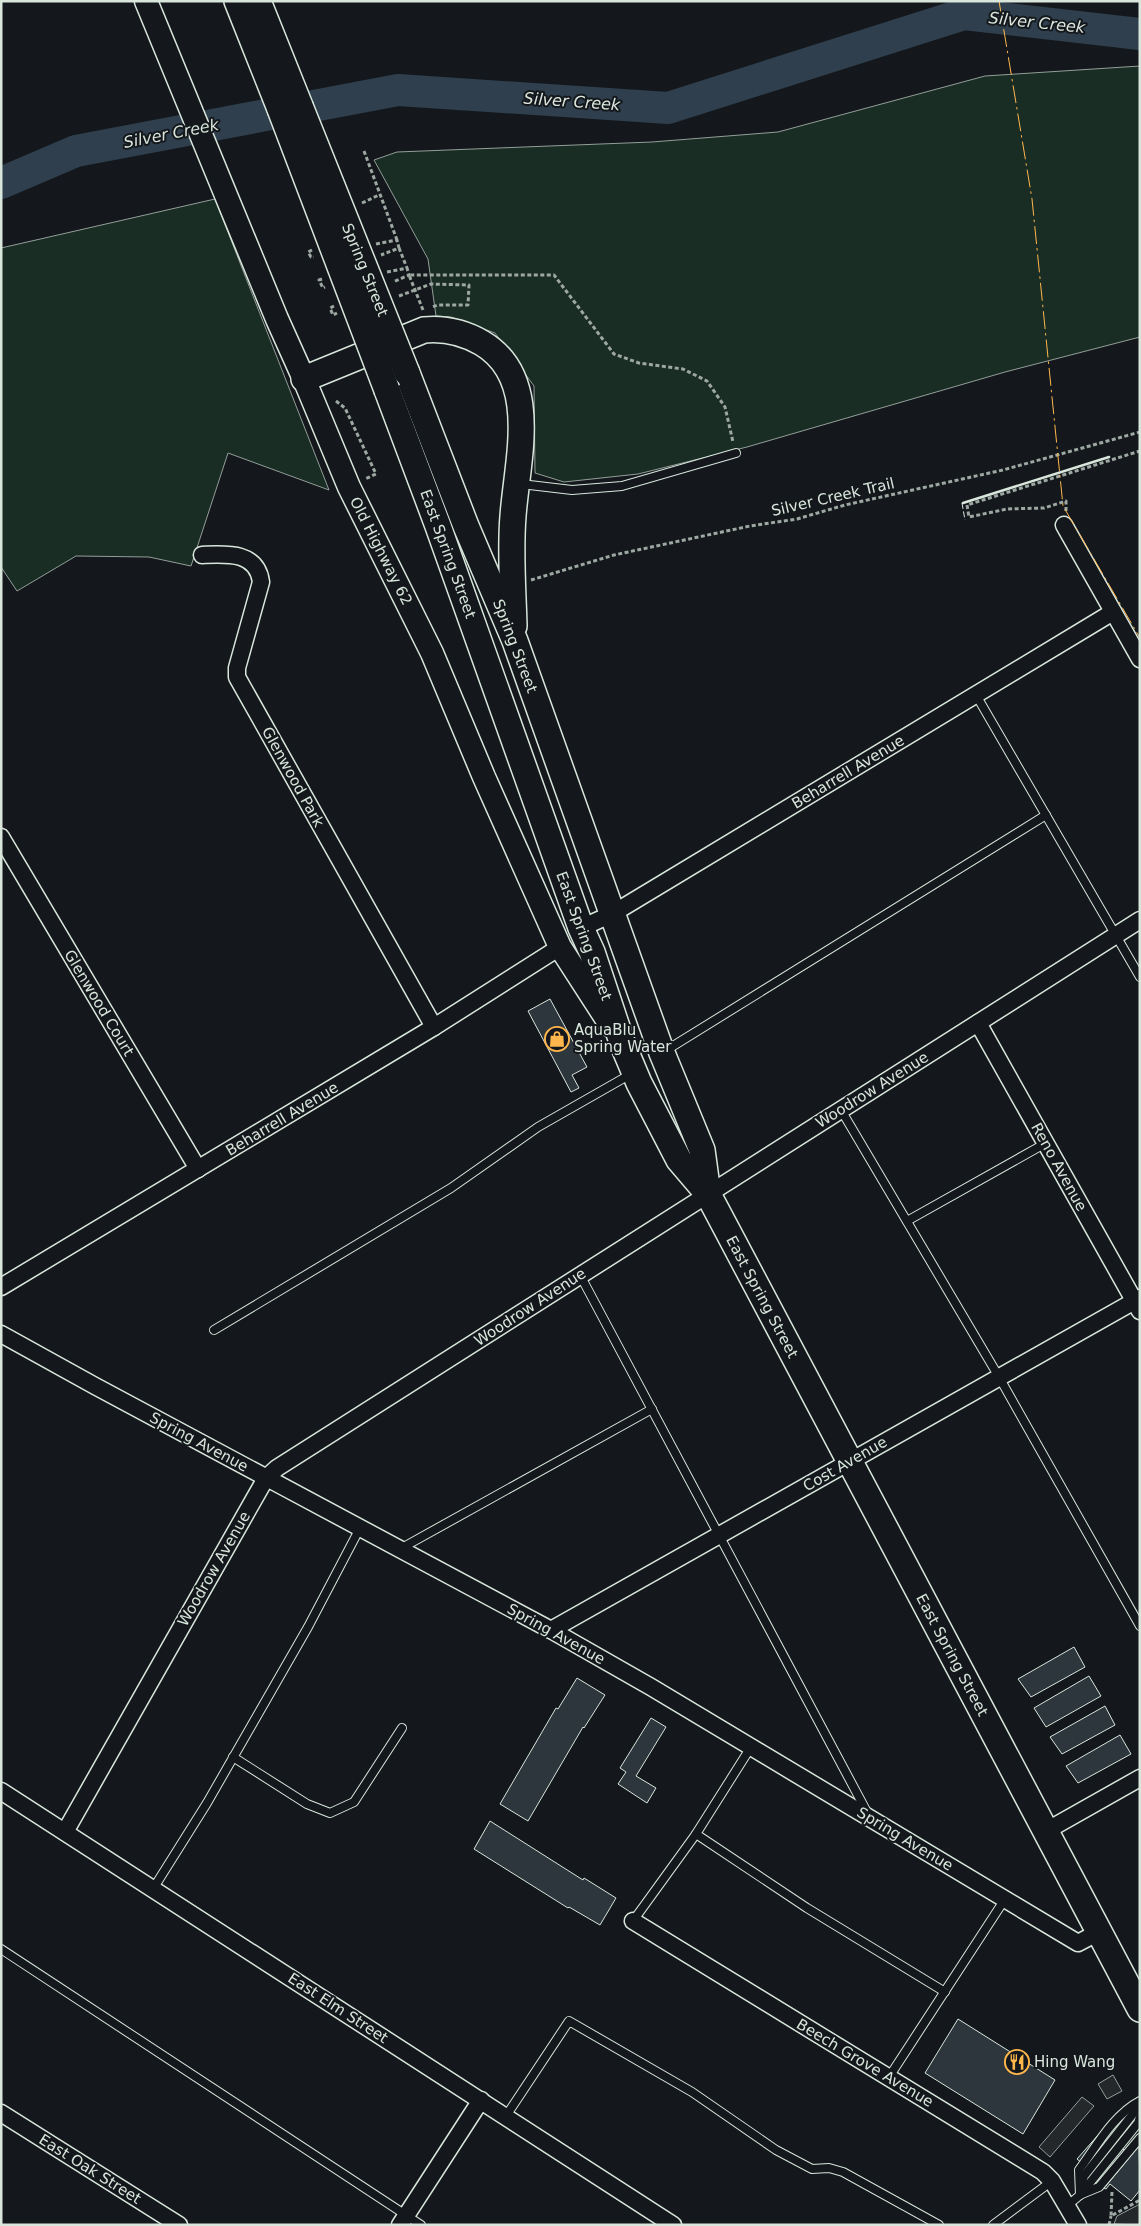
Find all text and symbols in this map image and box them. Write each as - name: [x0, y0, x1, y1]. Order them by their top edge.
- water label: Silver Creek: [988, 8, 1087, 37]
- water label: Silver Creek: [523, 89, 622, 114]
- water label: Silver Creek: [122, 115, 221, 152]
- street label: Spring Street: [338, 221, 392, 319]
- street label: Silver Creek Trail: [770, 474, 896, 520]
- street label: East Spring Street: [416, 487, 480, 621]
- street label: Old Highway 62: [346, 494, 416, 608]
- street label: Spring Street: [489, 597, 541, 695]
- street label: Glenwood Park: [258, 724, 328, 831]
- street label: Beharrell Avenue: [788, 731, 908, 813]
- street label: East Spring Street: [552, 869, 616, 1003]
- street label: Glenwood Court: [60, 947, 138, 1059]
- place label: AquaBlu Spring Water: [574, 1021, 672, 1056]
- shop icon: AquaBlu Spring Water: [544, 1026, 570, 1052]
- street label: Woodrow Avenue: [812, 1048, 932, 1132]
- street label: Beharrell Avenue: [222, 1078, 342, 1160]
- street label: Reno Avenue: [1027, 1120, 1091, 1214]
- street label: East Spring Street: [722, 1233, 802, 1361]
- street label: Woodrow Avenue: [471, 1264, 589, 1350]
- street label: Spring Avenue: [147, 1408, 251, 1476]
- street label: Cost Avenue: [800, 1433, 890, 1495]
- street label: Woodrow Avenue: [174, 1508, 254, 1630]
- street label: East Spring Street: [912, 1591, 992, 1719]
- street label: Spring Avenue: [504, 1600, 608, 1668]
- street label: Spring Avenue: [854, 1803, 956, 1875]
- street label: East Elm Street: [285, 1969, 392, 2047]
- street label: Beech Grove Avenue: [793, 2015, 937, 2111]
- restaurant icon: Hing Wang: [1004, 2049, 1030, 2075]
- place label: Hing Wang: [1034, 2053, 1115, 2071]
- street label: East Oak Street: [36, 2130, 145, 2208]

